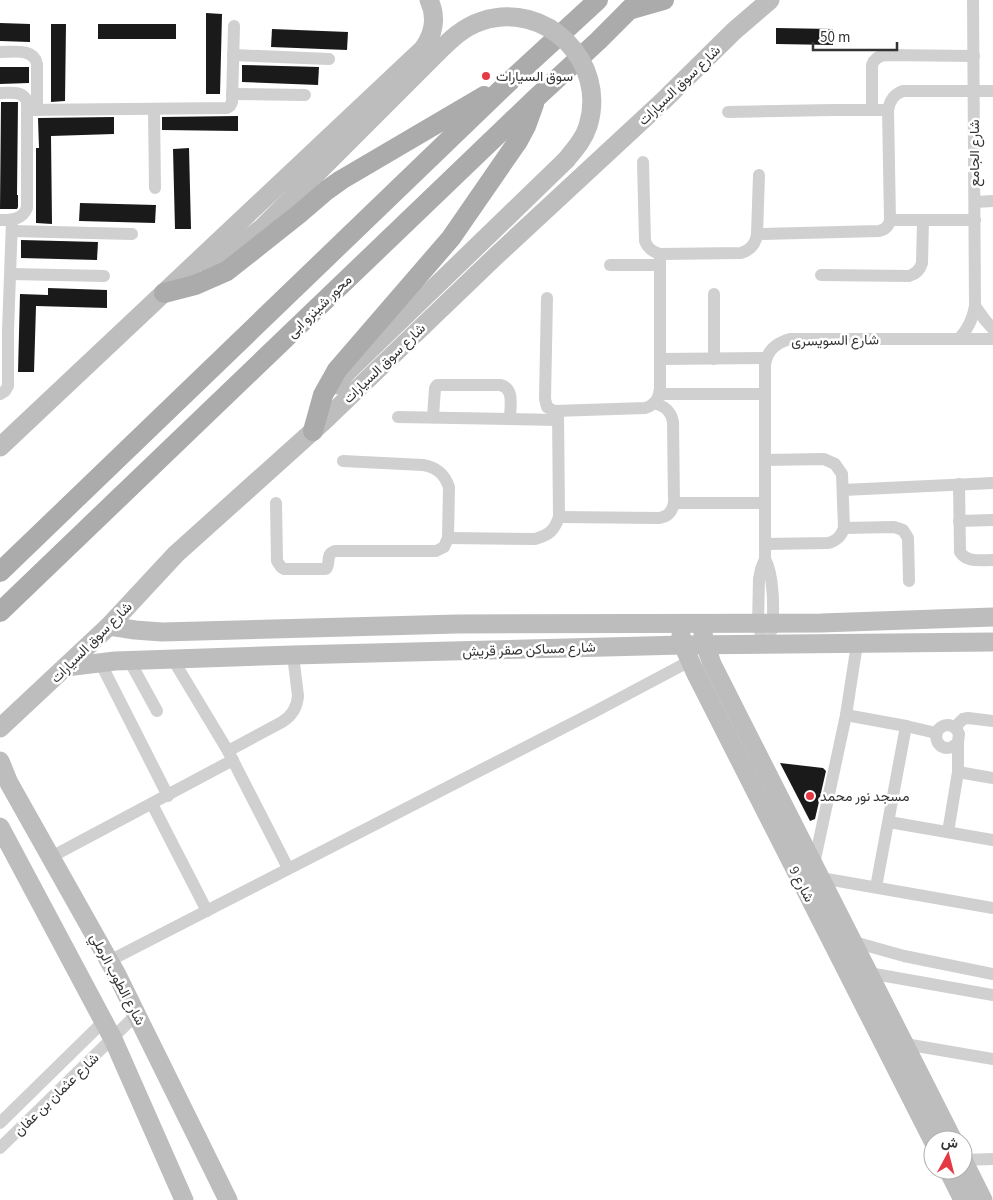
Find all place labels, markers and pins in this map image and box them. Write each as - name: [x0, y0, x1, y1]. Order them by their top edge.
- place label: سوق السيارات: [496, 67, 573, 87]
- marker: سوق السيارات: [480, 70, 492, 82]
- place label: مسجد نور محمد: [820, 787, 909, 807]
- marker: مسجد نور محمد: [804, 790, 816, 802]

